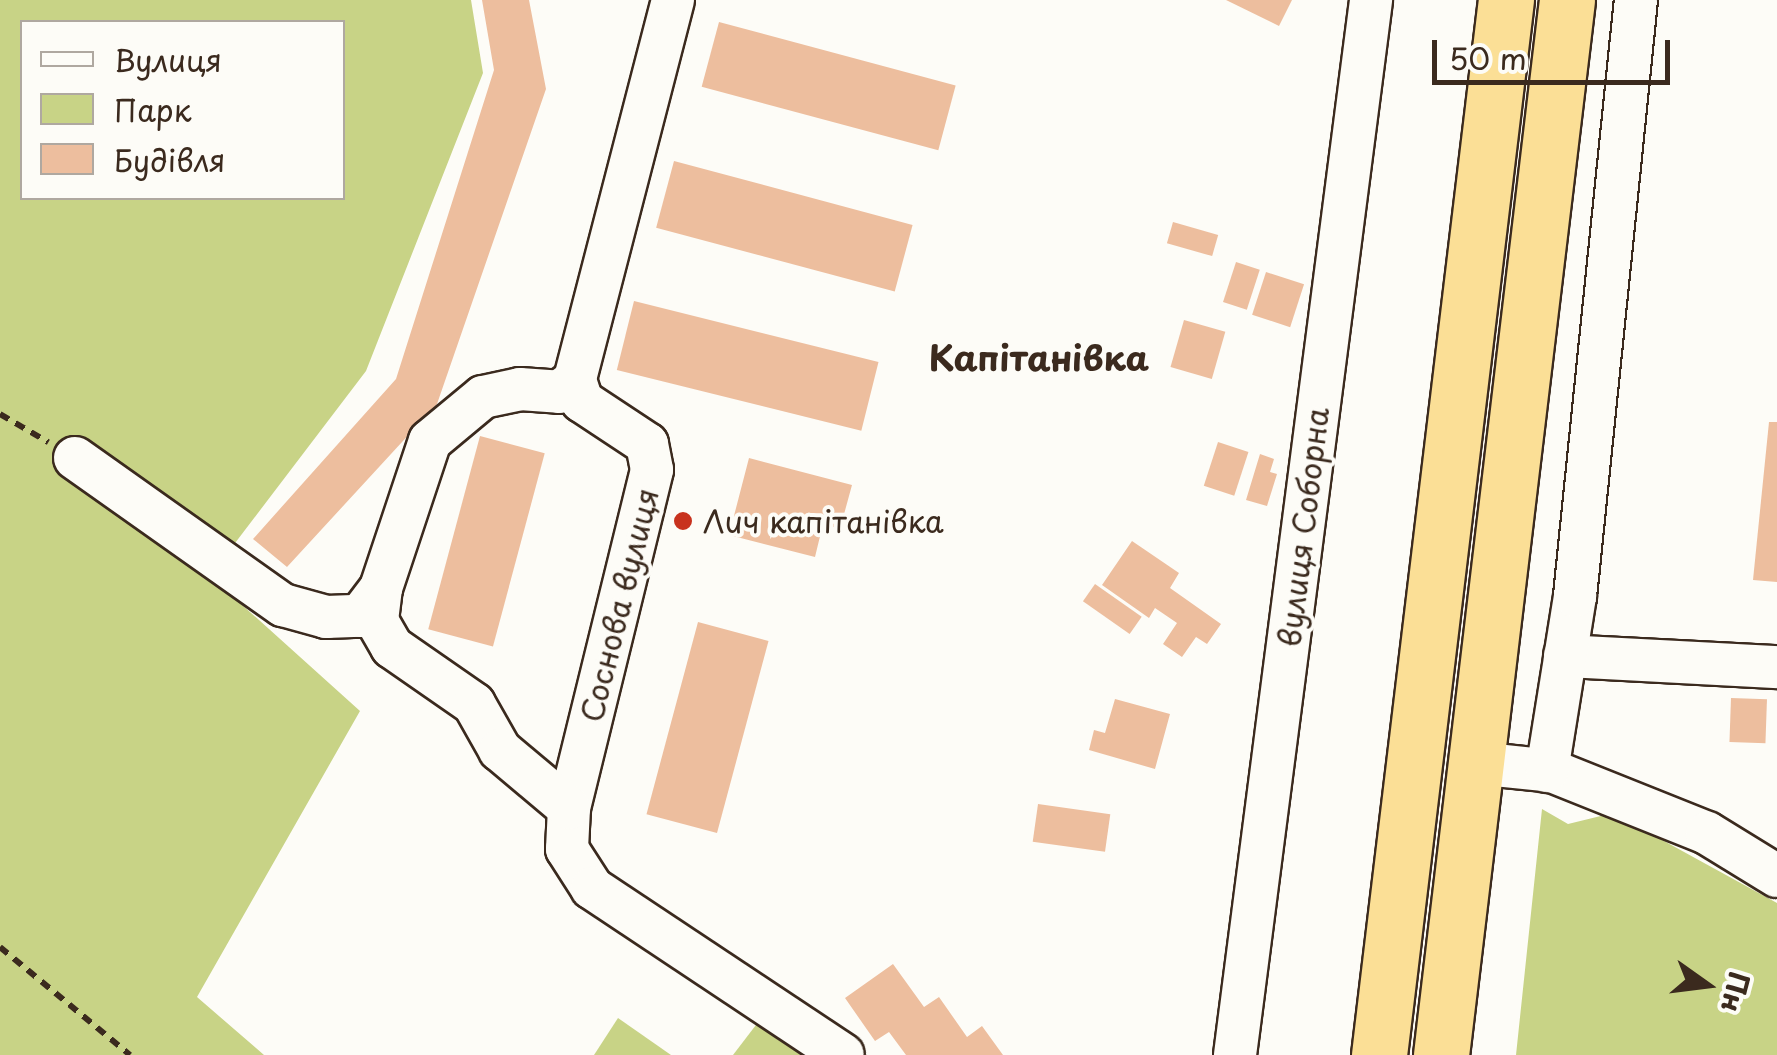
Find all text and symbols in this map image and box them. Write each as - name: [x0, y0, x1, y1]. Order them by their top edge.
- legend: [20, 20, 345, 200]
- scale bar: [1437, 20, 1674, 82]
- text: 50 m: [1449, 35, 1527, 80]
- text: Вулиця: [114, 37, 222, 82]
- text: Парк: [114, 87, 191, 132]
- text: Будівля: [114, 137, 226, 182]
- district label: Капітанівка: [929, 336, 1149, 378]
- street label: вулиця Соборна: [1270, 405, 1336, 649]
- street label: Соснова вулиця: [572, 484, 666, 726]
- place label: Лич капітанівка: [703, 503, 943, 539]
- marker: Лич капітанівка: [672, 510, 694, 532]
- north arrow: [1657, 935, 1757, 1035]
- text: Пн: [1711, 967, 1762, 1017]

